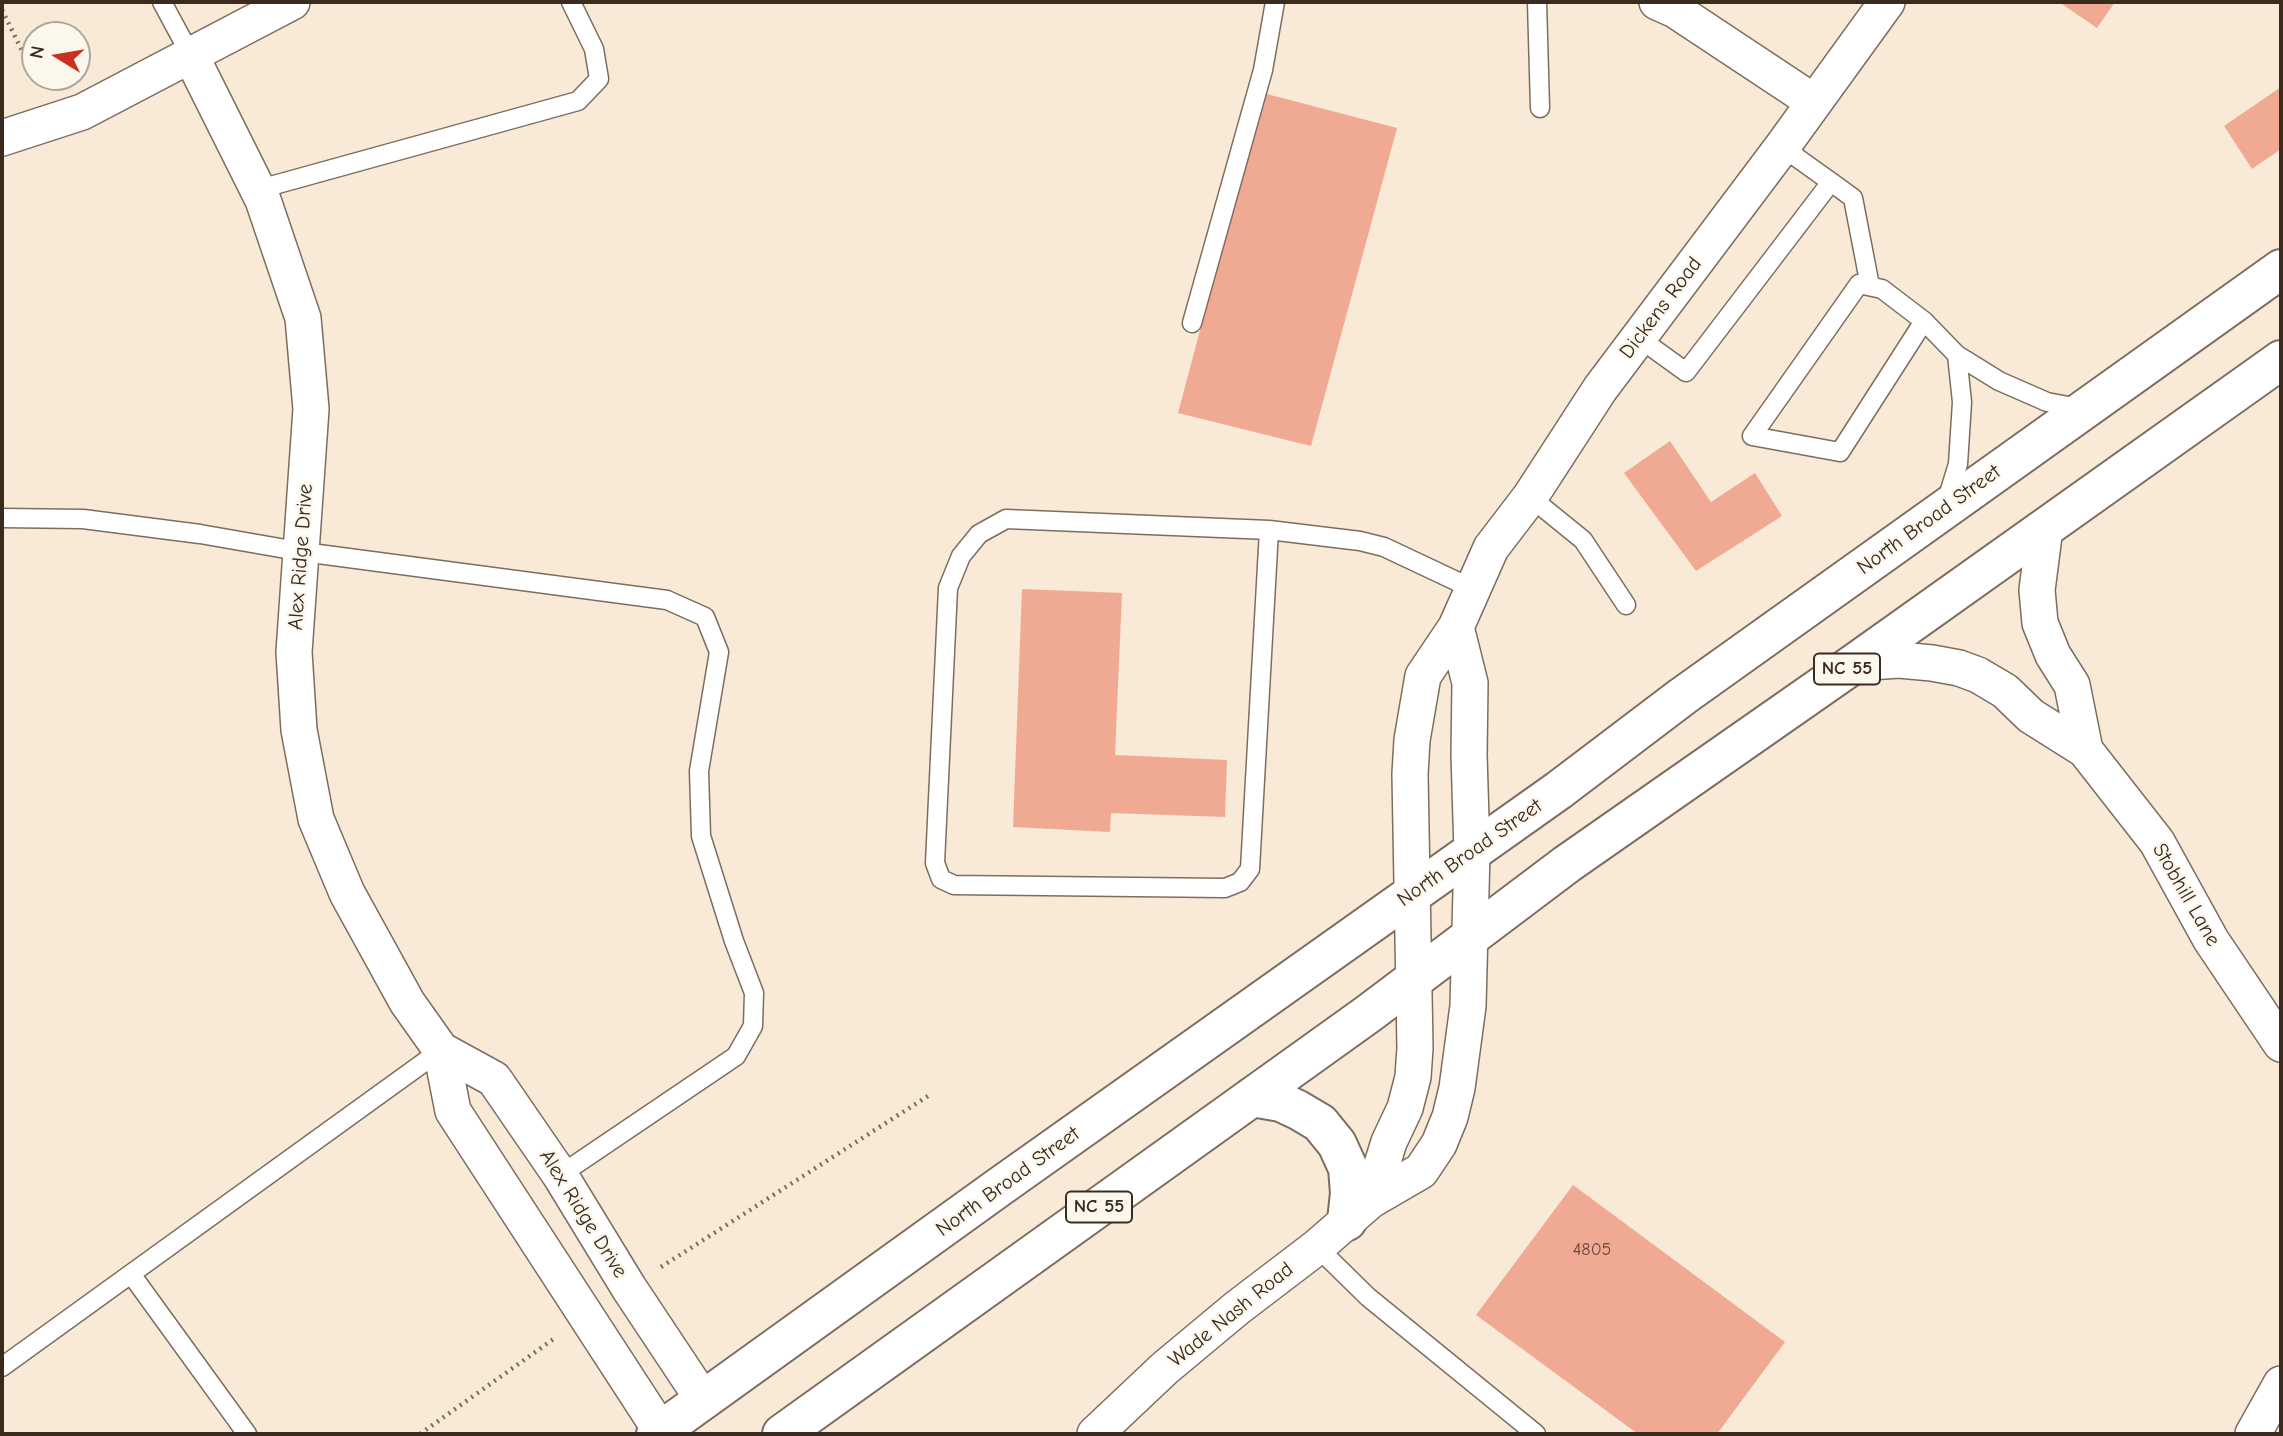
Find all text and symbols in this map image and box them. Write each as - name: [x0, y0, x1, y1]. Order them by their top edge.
- north arrow: [21, 21, 91, 91]
- text: N: [25, 44, 49, 61]
- street label: Dickens Road: [1615, 252, 1707, 364]
- street label: North Broad Street: [1852, 459, 2006, 581]
- street label: Alex Ridge Drive: [283, 483, 319, 631]
- road number: NC 55: [1814, 654, 1880, 684]
- street label: North Broad Street: [1393, 794, 1547, 912]
- street label: Stobhill Lane: [2146, 839, 2226, 951]
- street label: North Broad Street: [931, 1121, 1085, 1243]
- street label: Alex Ridge Drive: [533, 1145, 633, 1283]
- road number: NC 55: [1066, 1191, 1132, 1222]
- house number: 4805: [1573, 1239, 1611, 1261]
- street label: Wade Nash Road: [1164, 1257, 1298, 1373]

